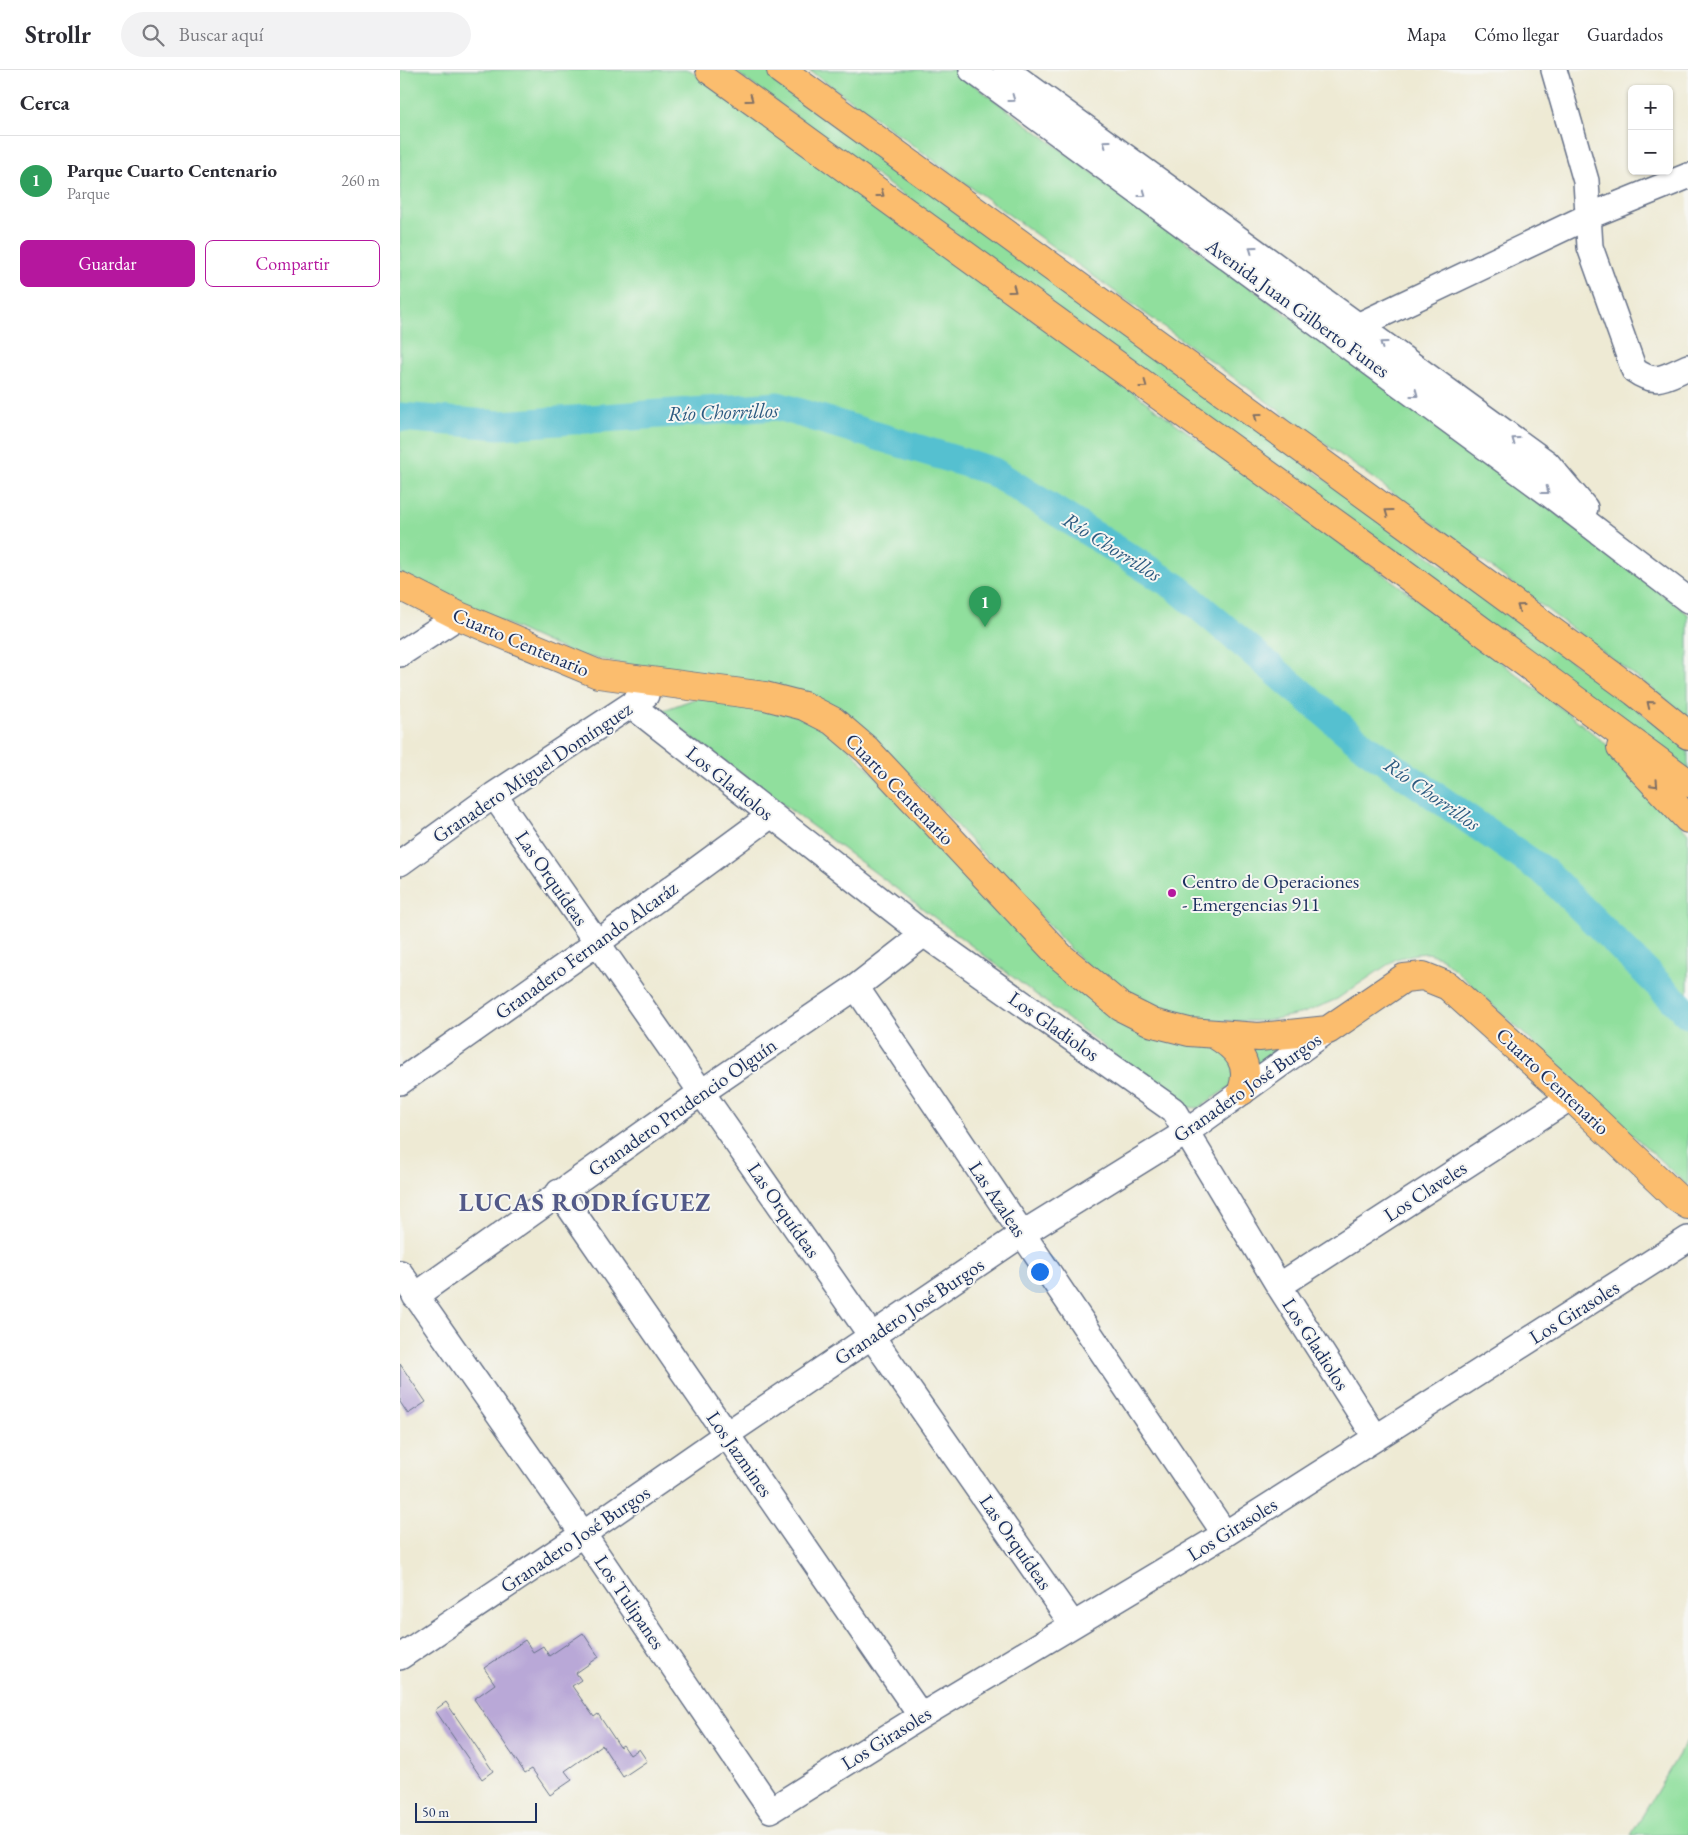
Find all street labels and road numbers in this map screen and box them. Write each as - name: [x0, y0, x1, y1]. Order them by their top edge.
- street label: Avenida Juan Gilberto Funes: [1200, 232, 1395, 383]
- street label: Cuarto Centenario: [449, 601, 593, 683]
- street label: Granadero Miguel Domínguez: [427, 695, 637, 849]
- street label: Cuarto Centenario: [840, 727, 960, 851]
- street label: Los Gladiolos: [681, 740, 779, 826]
- street label: Las Orquídeas: [510, 825, 594, 931]
- street label: Granadero Fernando Alcaráz: [489, 875, 683, 1025]
- street label: Los Gladiolos: [1003, 985, 1105, 1067]
- street label: Cuarto Centenario: [1491, 1022, 1615, 1140]
- street label: Granadero José Burgos: [1168, 1026, 1326, 1148]
- street label: Granadero Prudencio Olguín: [582, 1032, 782, 1182]
- street label: Los Claveles: [1379, 1155, 1471, 1227]
- street label: Las Azaleas: [963, 1156, 1033, 1242]
- street label: Las Orquídeas: [742, 1157, 826, 1263]
- street label: Granadero José Burgos: [829, 1251, 989, 1371]
- street label: Los Girasoles: [1524, 1274, 1624, 1350]
- street label: Los Gladiolos: [1276, 1293, 1356, 1395]
- street label: Los Jazmines: [701, 1406, 779, 1502]
- street label: Granadero José Burgos: [495, 1479, 655, 1599]
- street label: Las Orquídeas: [974, 1489, 1058, 1595]
- street label: Los Girasoles: [1182, 1491, 1282, 1567]
- street label: Los Tulipanes: [589, 1550, 671, 1654]
- street label: Los Girasoles: [836, 1700, 936, 1776]

